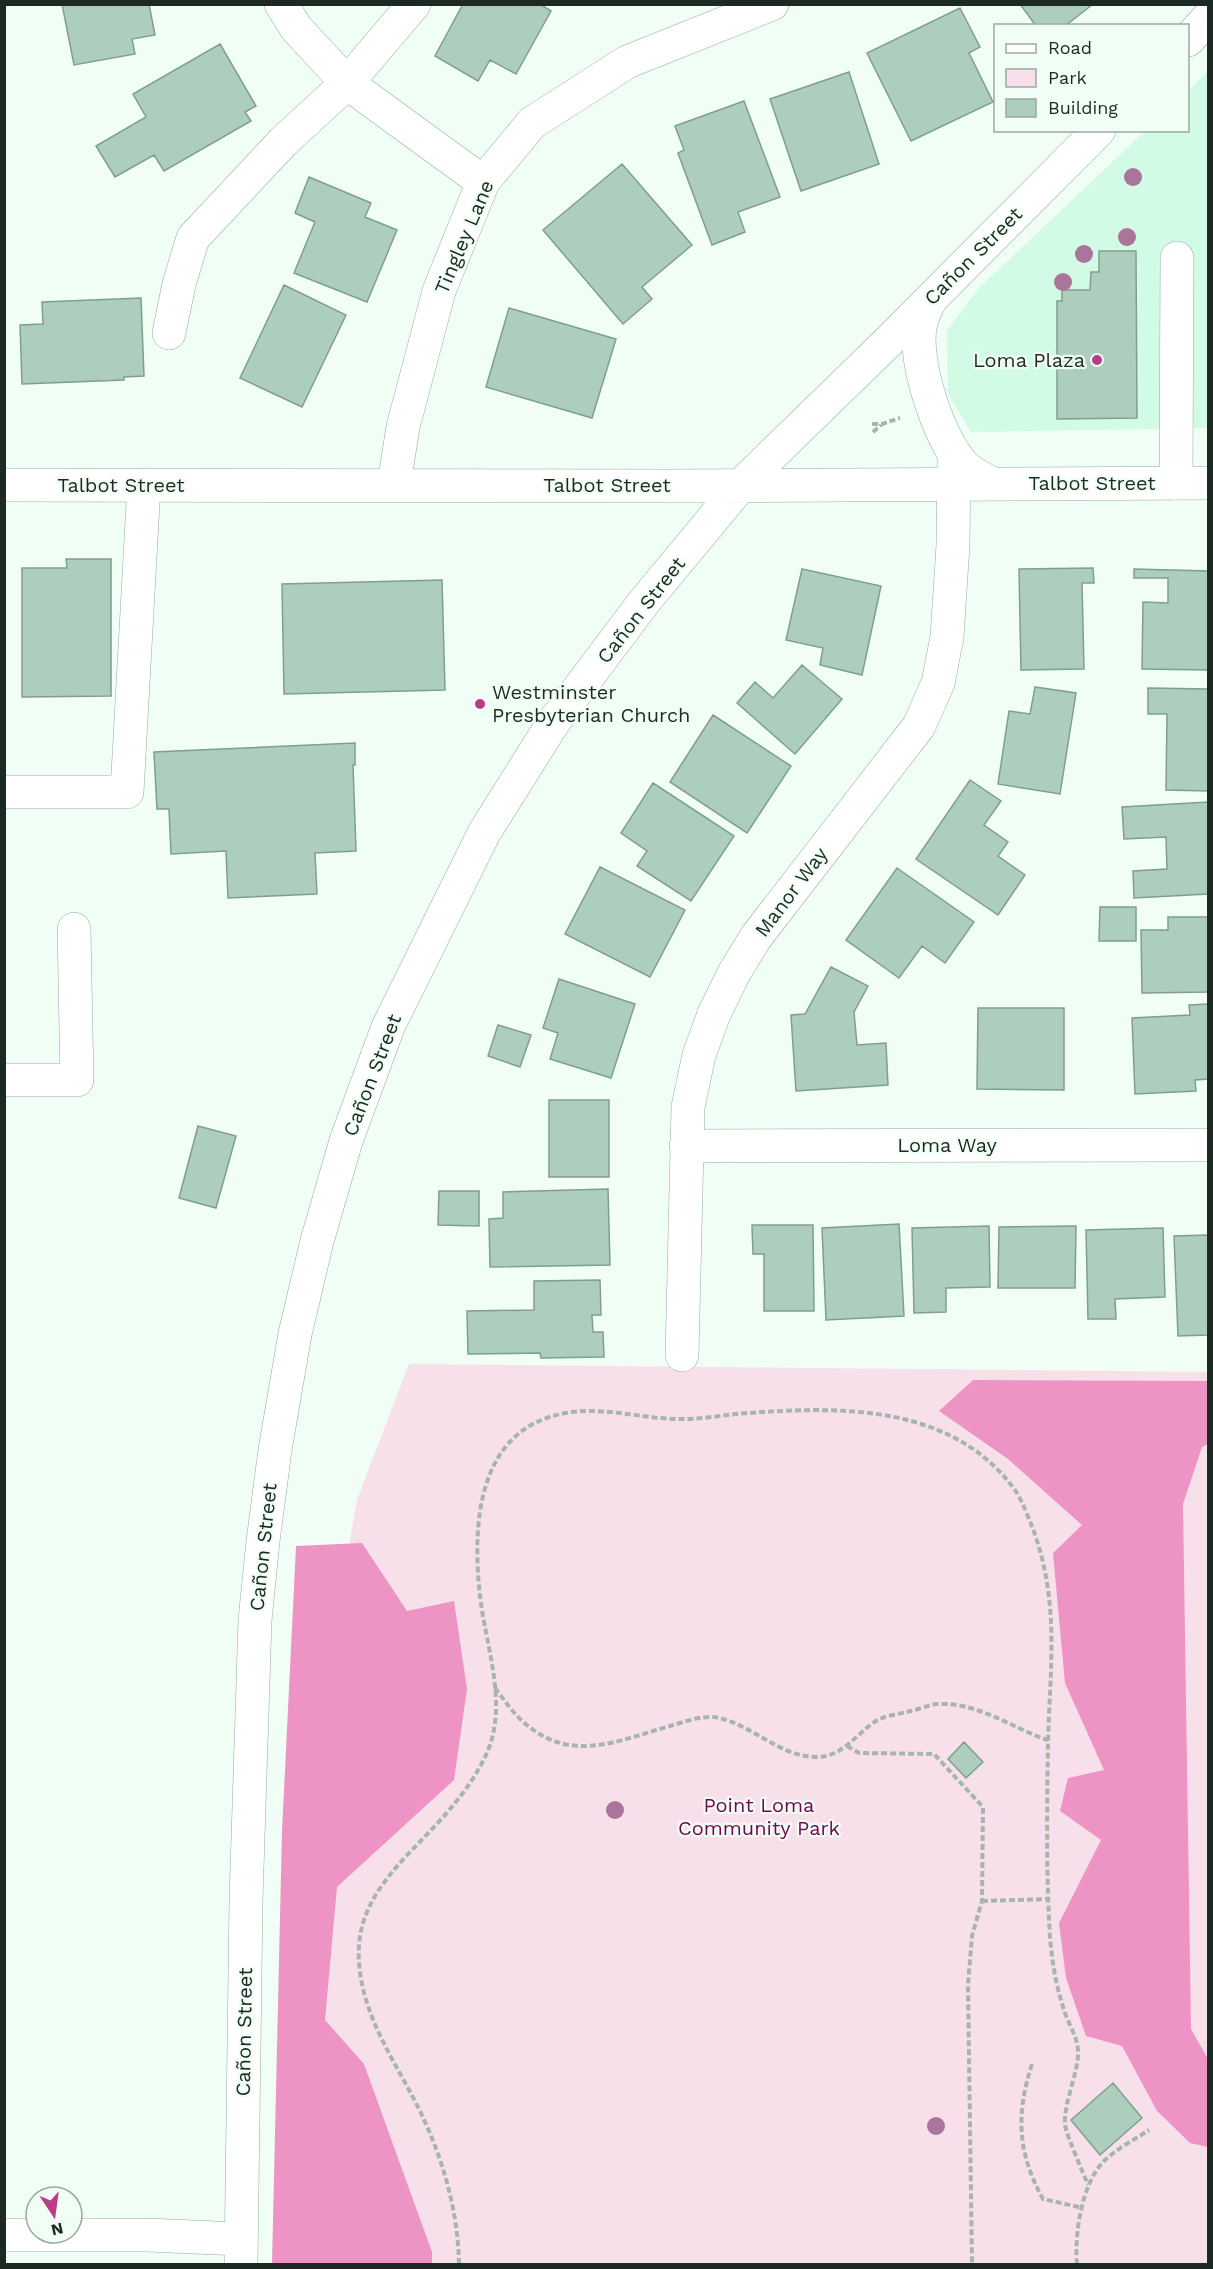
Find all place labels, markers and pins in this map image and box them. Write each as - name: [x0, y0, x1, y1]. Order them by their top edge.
- place label: Loma Plaza: [973, 348, 1085, 372]
- marker: Loma Plaza: [1090, 353, 1104, 367]
- place label: Westminster Presbyterian Church: [492, 680, 690, 727]
- marker: Westminster Presbyterian Church: [473, 697, 487, 711]

